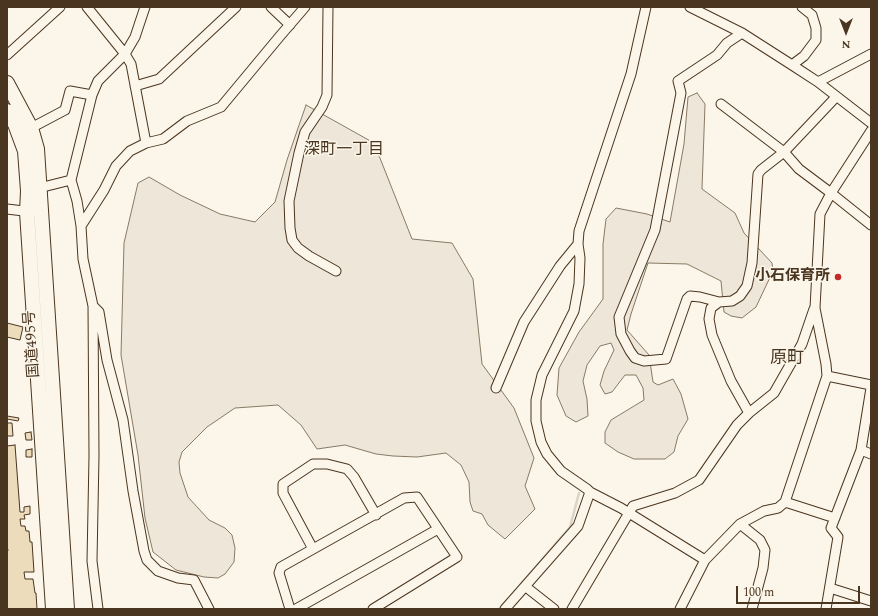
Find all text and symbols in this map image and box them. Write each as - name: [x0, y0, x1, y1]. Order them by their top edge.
- north arrow: [826, 12, 866, 52]
- text: N: [842, 36, 851, 53]
- district label: 深町一丁目: [304, 141, 384, 161]
- place label: 小石保育所: [755, 268, 830, 286]
- marker: 小石保育所: [833, 272, 843, 282]
- street label: 国道495号: [22, 310, 44, 378]
- district label: 原町: [770, 350, 804, 370]
- scale bar: [738, 578, 862, 604]
- text: 100 m: [743, 583, 774, 602]

